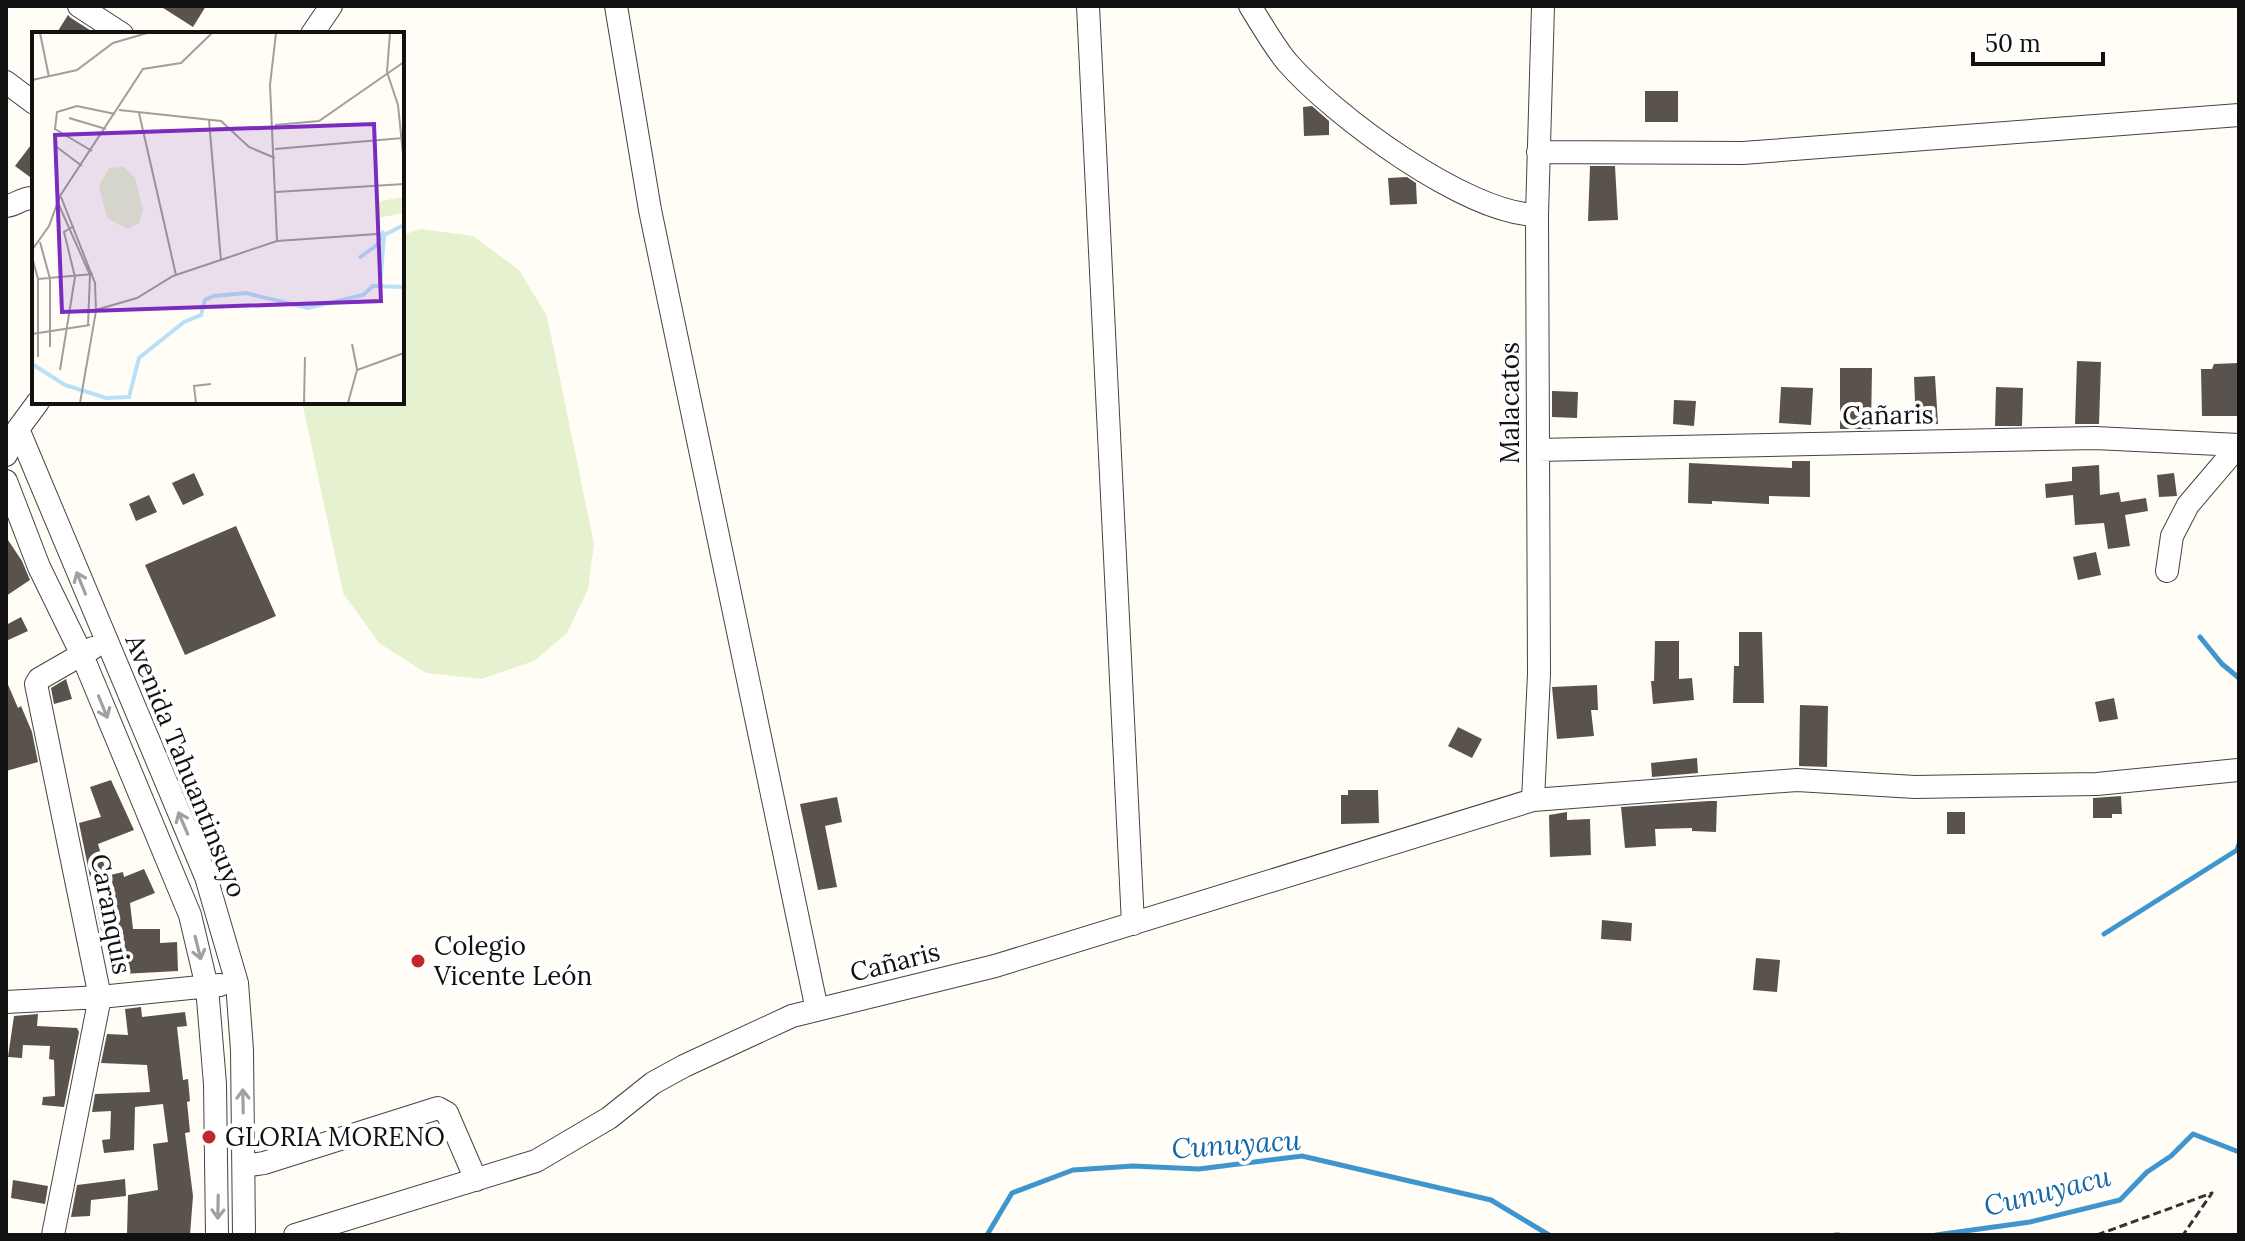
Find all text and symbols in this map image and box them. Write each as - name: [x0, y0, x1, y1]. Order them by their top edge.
- scale bar: [1973, 16, 2103, 66]
- text: 50 m: [1985, 28, 2041, 59]
- inset map: [32, 32, 404, 404]
- street label: Malacatos: [1493, 342, 1526, 464]
- street label: Cañaris: [1842, 397, 1934, 432]
- one-way arrow: [73, 571, 87, 596]
- street label: Avenida Tahuantinsuyo: [118, 629, 254, 902]
- one-way arrow: [97, 694, 111, 719]
- one-way arrow: [174, 811, 189, 835]
- street label: Caranquis: [84, 851, 139, 977]
- place label: Colegio Vicente León: [433, 929, 592, 992]
- street label: Cañaris: [847, 934, 943, 989]
- one-way arrow: [191, 935, 206, 961]
- marker: Colegio Vicente León: [409, 952, 427, 970]
- one-way arrow: [235, 1088, 251, 1115]
- place label: GLORIA MORENO: [225, 1120, 445, 1153]
- water label: Cunuyacu: [1170, 1122, 1302, 1166]
- marker: GLORIA MORENO: [200, 1128, 218, 1146]
- water label: Cunuyacu: [1980, 1158, 2114, 1224]
- one-way arrow: [210, 1193, 226, 1220]

